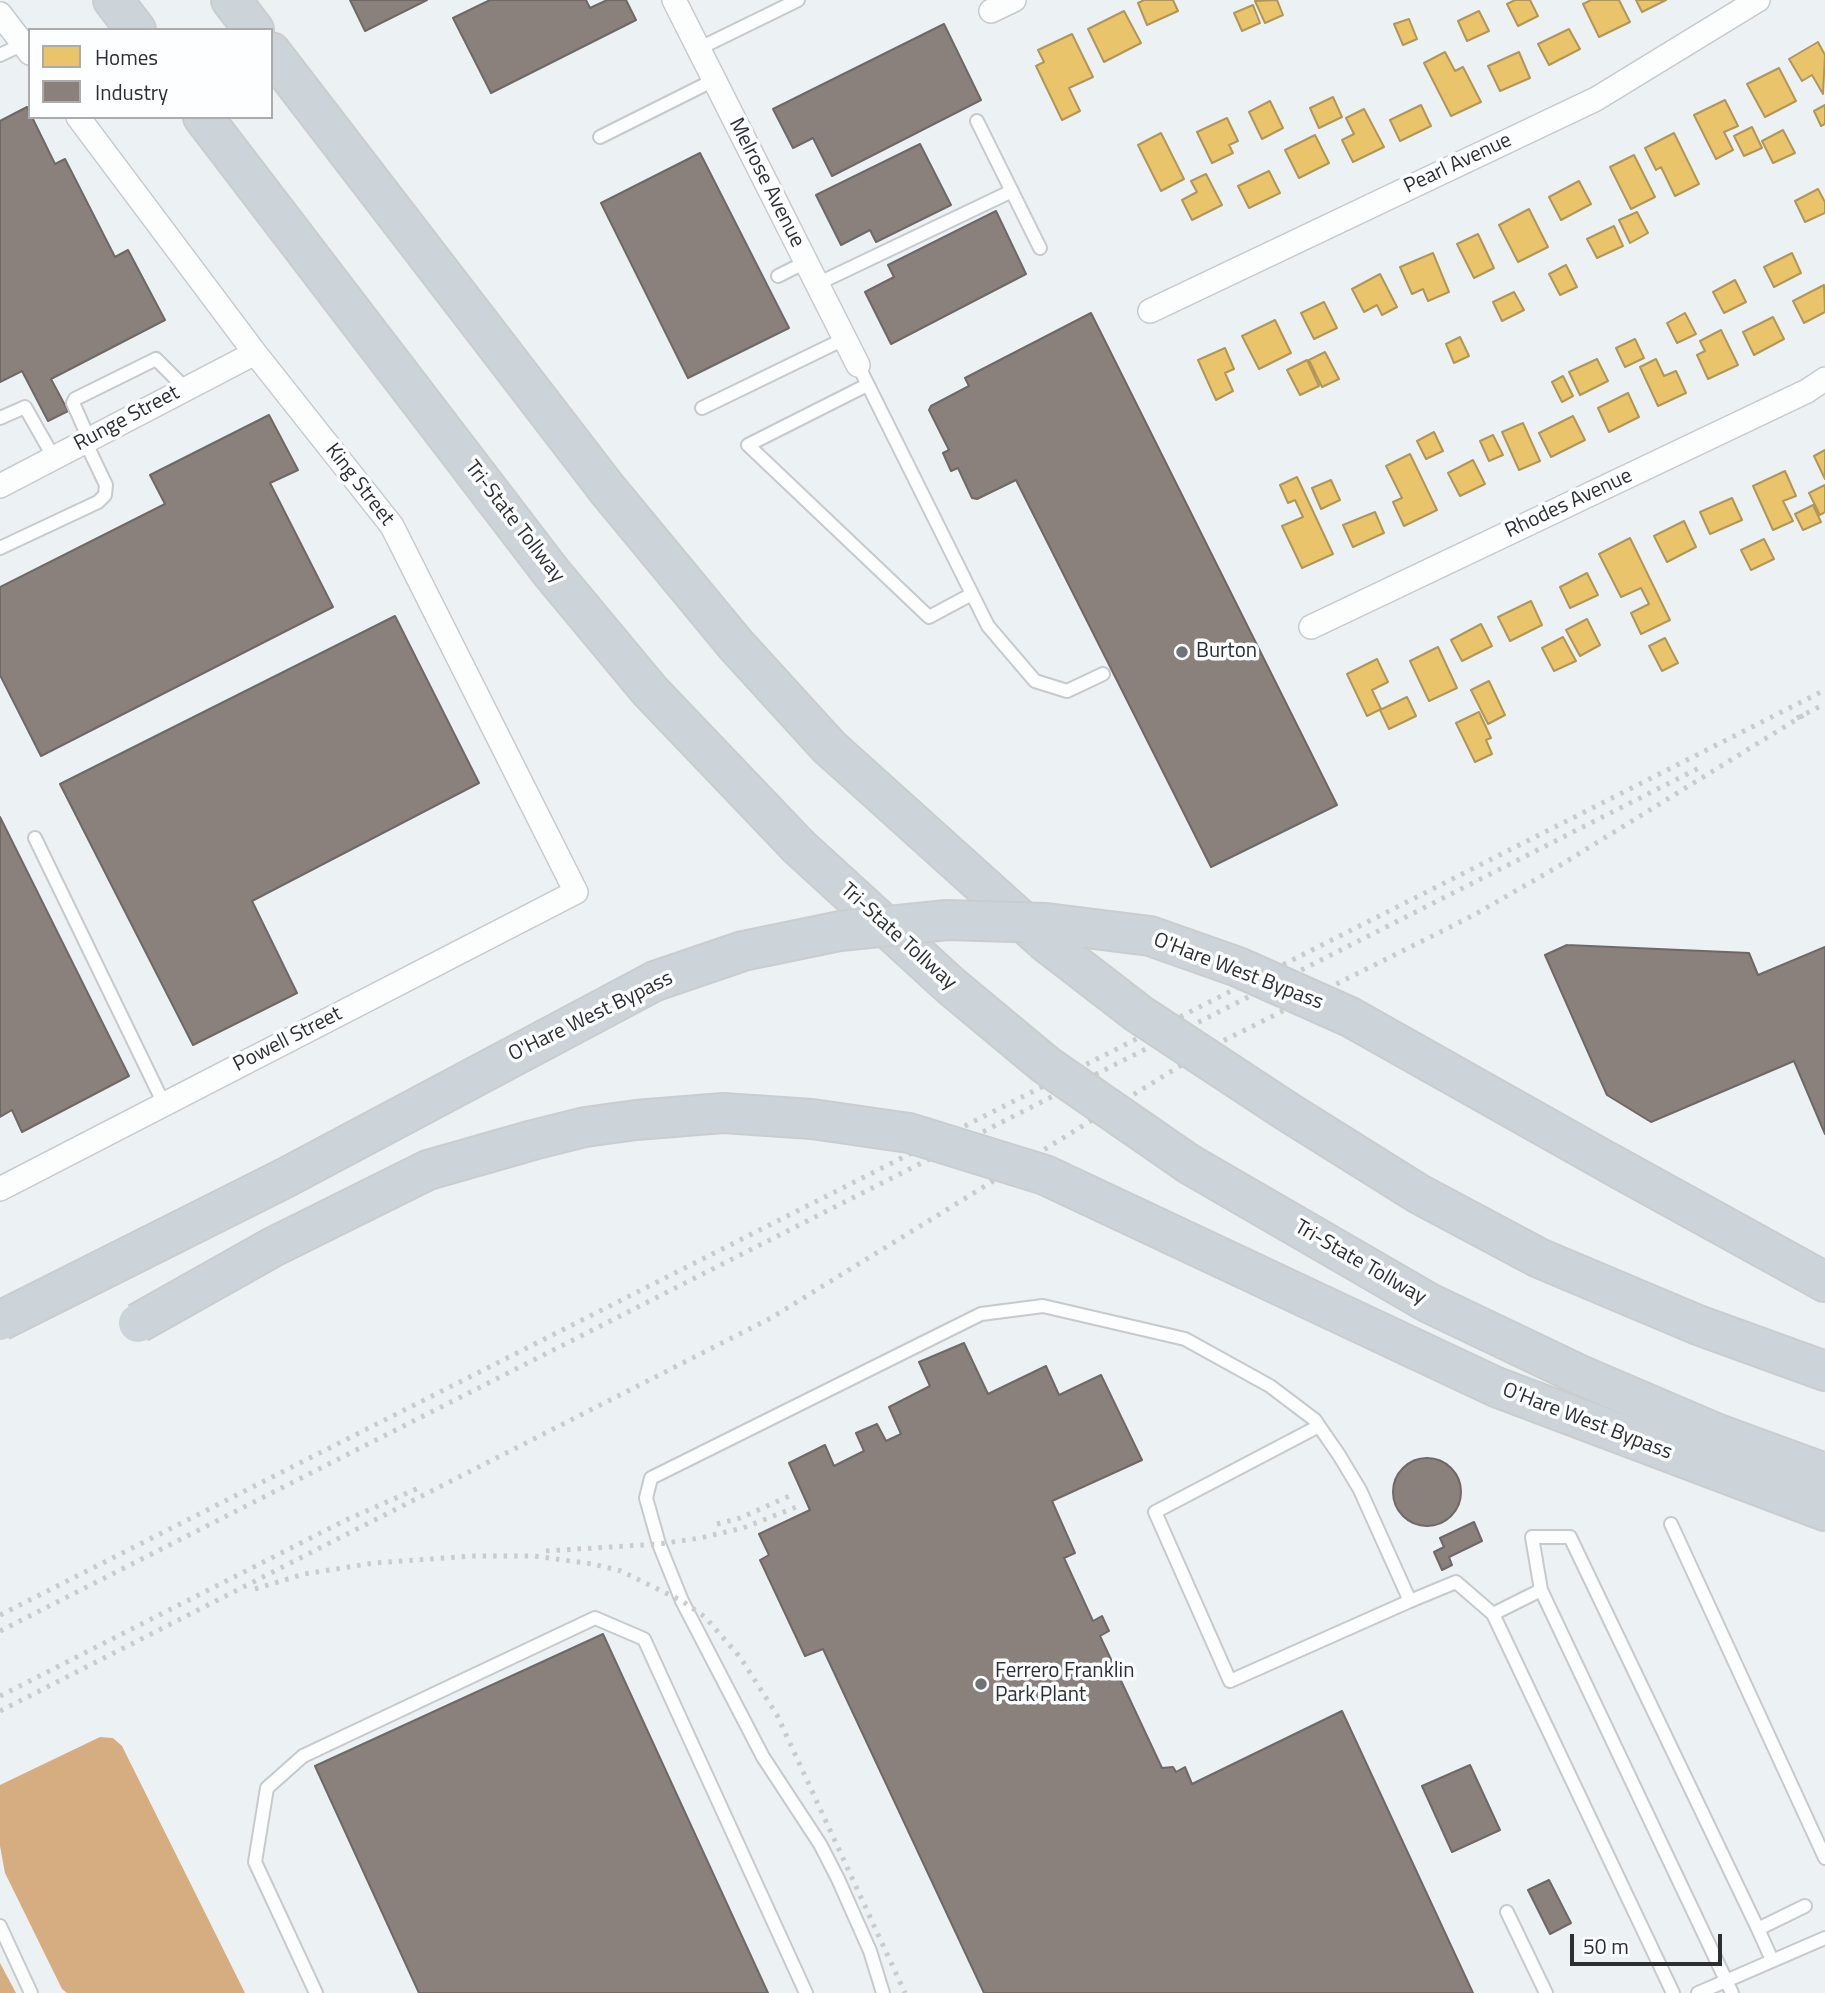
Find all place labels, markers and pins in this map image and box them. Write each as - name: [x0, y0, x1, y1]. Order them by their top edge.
- place label: Burton: [1196, 639, 1257, 665]
- marker: Burton: [1174, 644, 1190, 660]
- place label: Ferrero Franklin Park Plant: [995, 1659, 1134, 1709]
- marker: Ferrero Franklin Park Plant: [973, 1676, 989, 1692]

